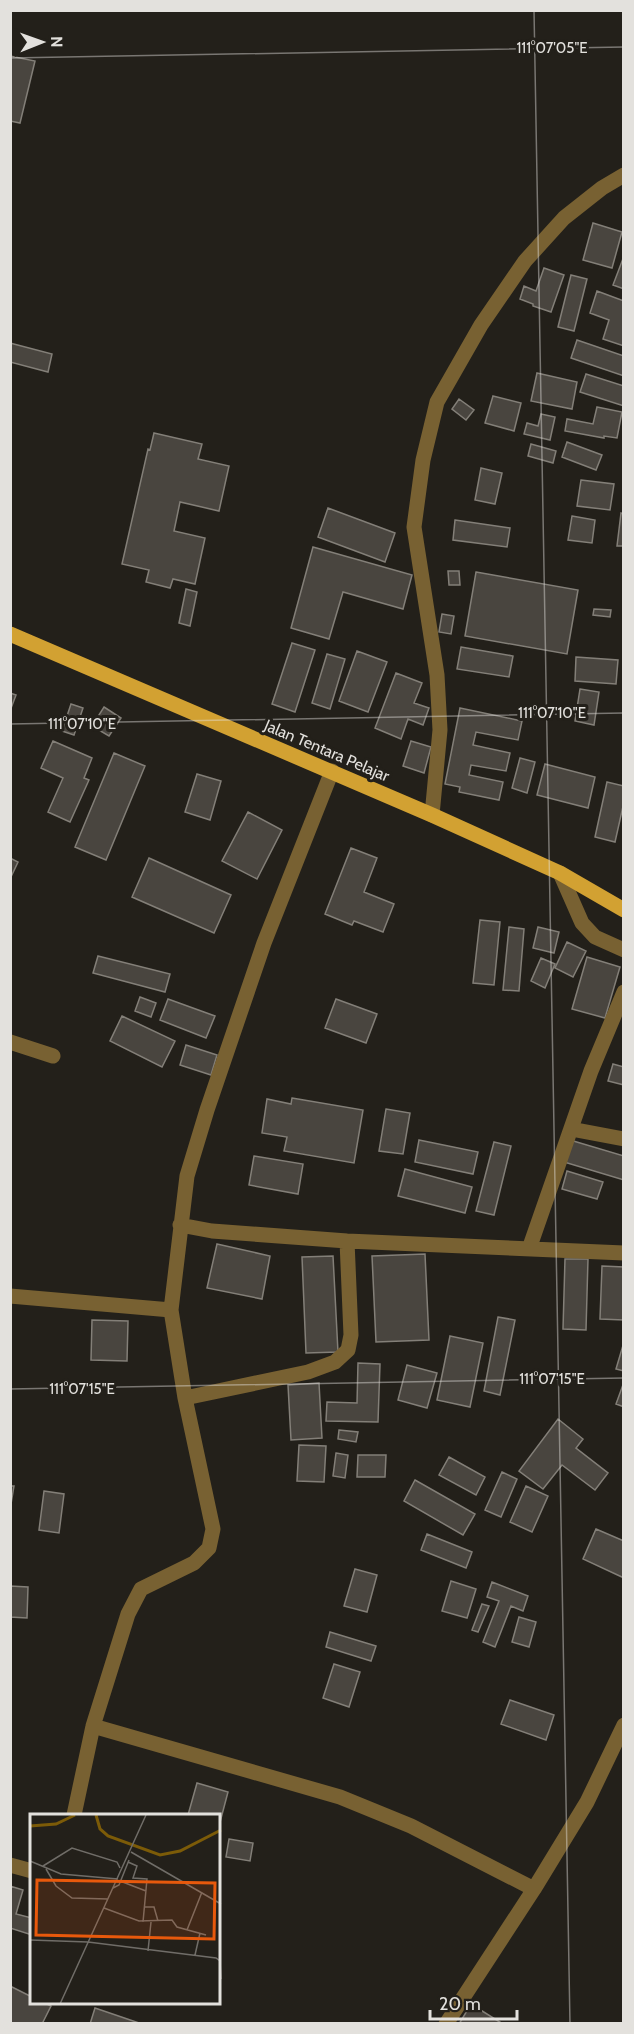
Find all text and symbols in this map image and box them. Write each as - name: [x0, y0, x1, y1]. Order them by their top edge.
- north arrow: [12, 12, 72, 72]
- text: N: [47, 36, 66, 48]
- text: 111°07'05"E: [516, 39, 588, 57]
- text: 111°07'10"E: [518, 704, 586, 722]
- text: 111°07'10"E: [48, 715, 116, 733]
- street label: Jalan Tentara Pelajar: [261, 715, 393, 786]
- text: 111°07'15"E: [519, 1370, 585, 1388]
- text: 111°07'15"E: [49, 1380, 115, 1398]
- inset map: [30, 1814, 220, 2004]
- scale bar: [430, 1983, 517, 2021]
- text: 20 m: [439, 1993, 481, 2015]

